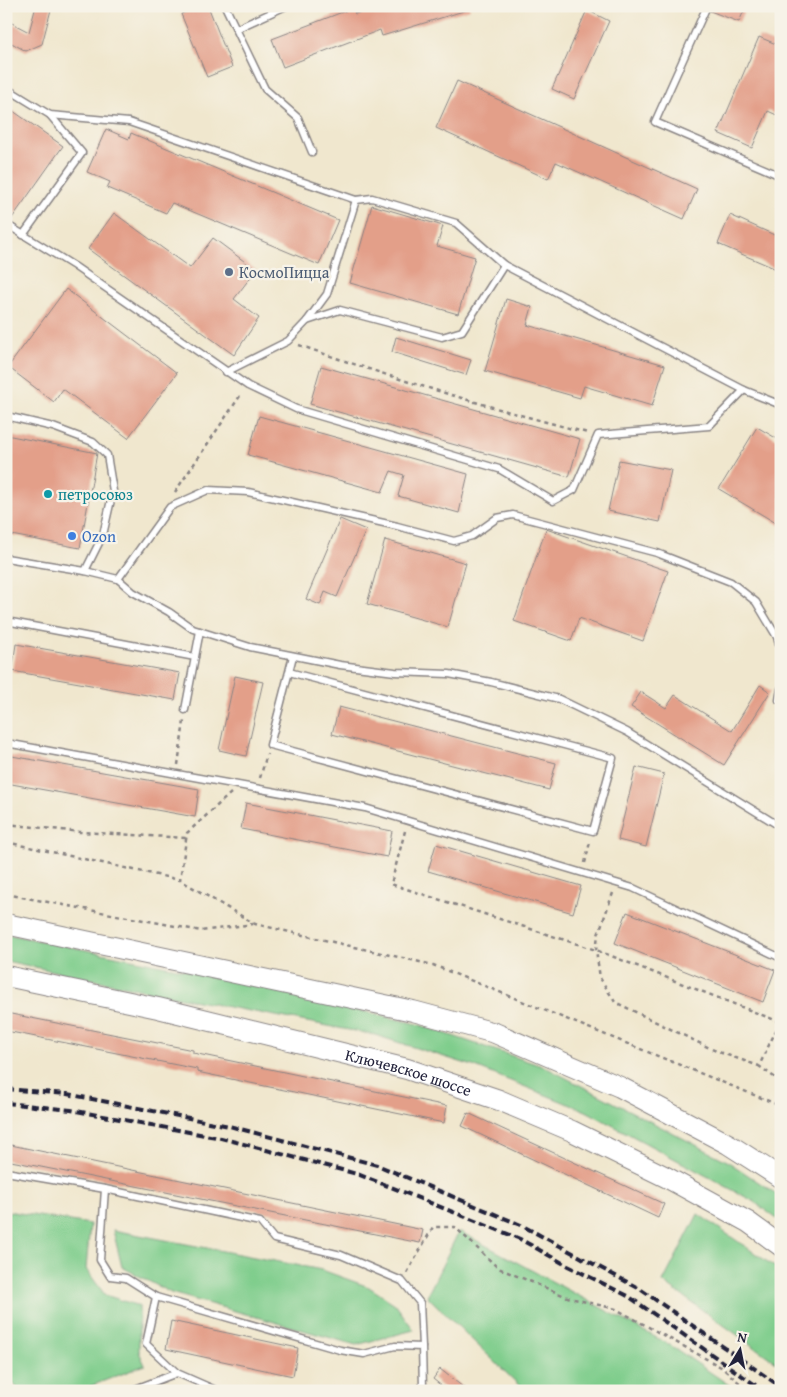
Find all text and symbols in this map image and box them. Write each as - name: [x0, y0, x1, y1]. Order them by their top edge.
- place label: КосмоПицца: [239, 260, 330, 284]
- marker: КосмоПицца: [223, 266, 235, 278]
- place label: петросоюз: [58, 482, 133, 506]
- marker: петросоюз: [42, 488, 54, 500]
- place label: Ozon: [82, 524, 116, 548]
- marker: Ozon: [66, 530, 78, 542]
- street label: Ключевское шоссе: [343, 1042, 475, 1102]
- north arrow: [714, 1324, 764, 1374]
- text: N: [736, 1327, 749, 1348]

